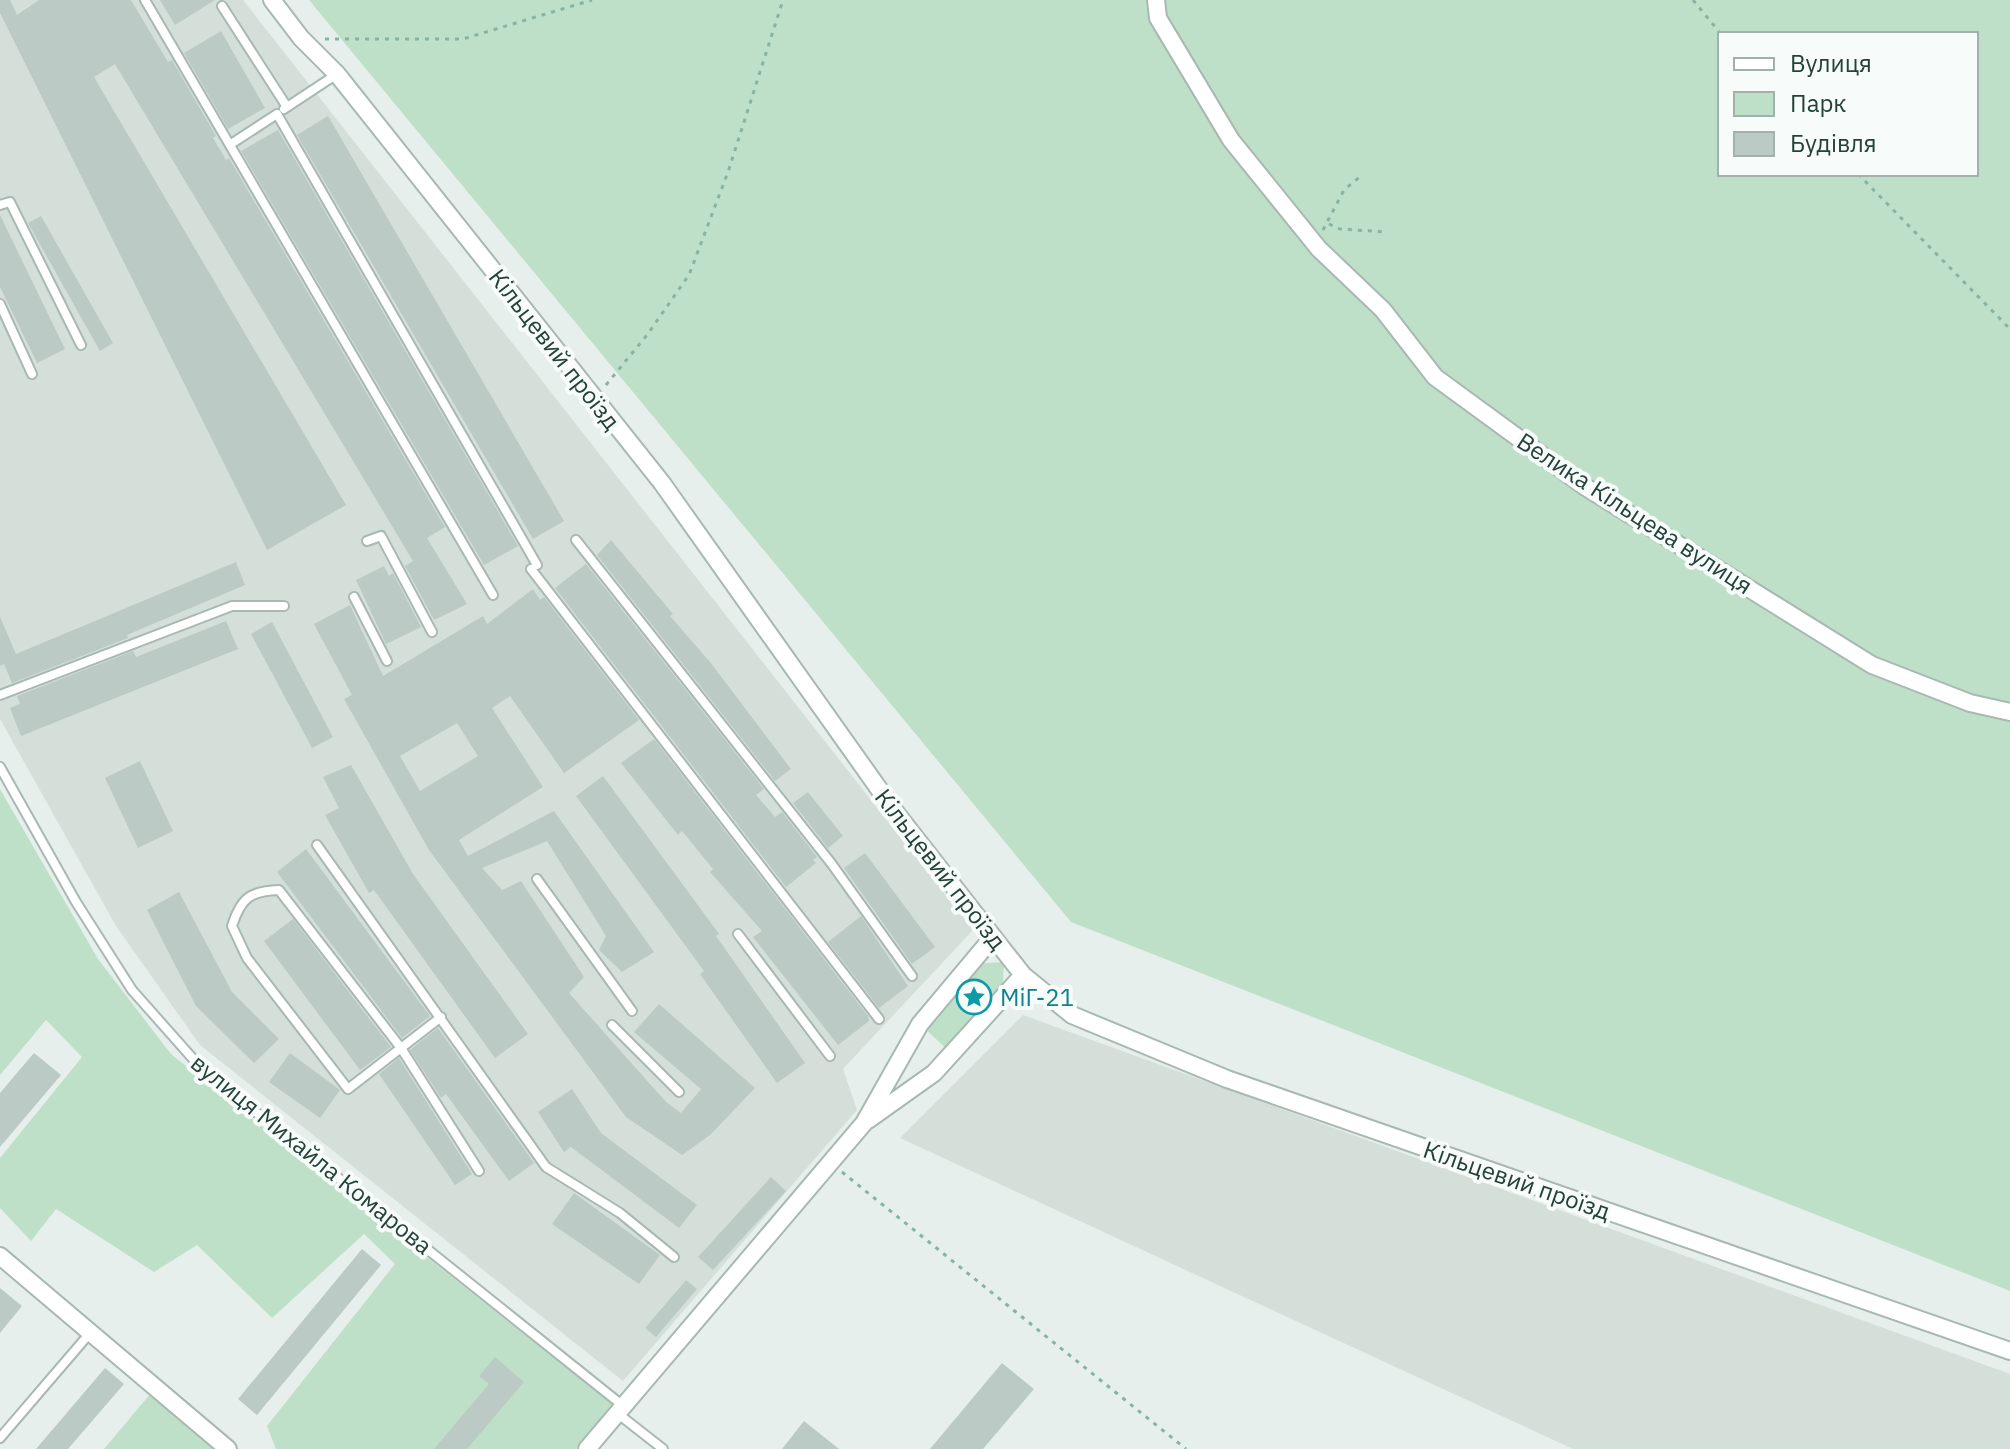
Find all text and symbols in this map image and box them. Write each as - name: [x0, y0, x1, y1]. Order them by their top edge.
- legend: [1718, 32, 1978, 176]
- text: Вулиця: [1790, 47, 1872, 79]
- text: Парк: [1790, 87, 1847, 119]
- text: Будівля: [1790, 127, 1877, 159]
- street label: Кільцевий проїзд: [482, 262, 628, 436]
- street label: Велика Кільцева вулиця: [1511, 425, 1759, 601]
- street label: Кільцевий проїзд: [868, 782, 1014, 956]
- place icon: МіГ-21: [955, 978, 993, 1016]
- place label: МіГ-21: [1000, 981, 1074, 1013]
- street label: вулиця Михайла Комарова: [185, 1047, 439, 1261]
- street label: Кільцевий проїзд: [1419, 1133, 1615, 1227]

